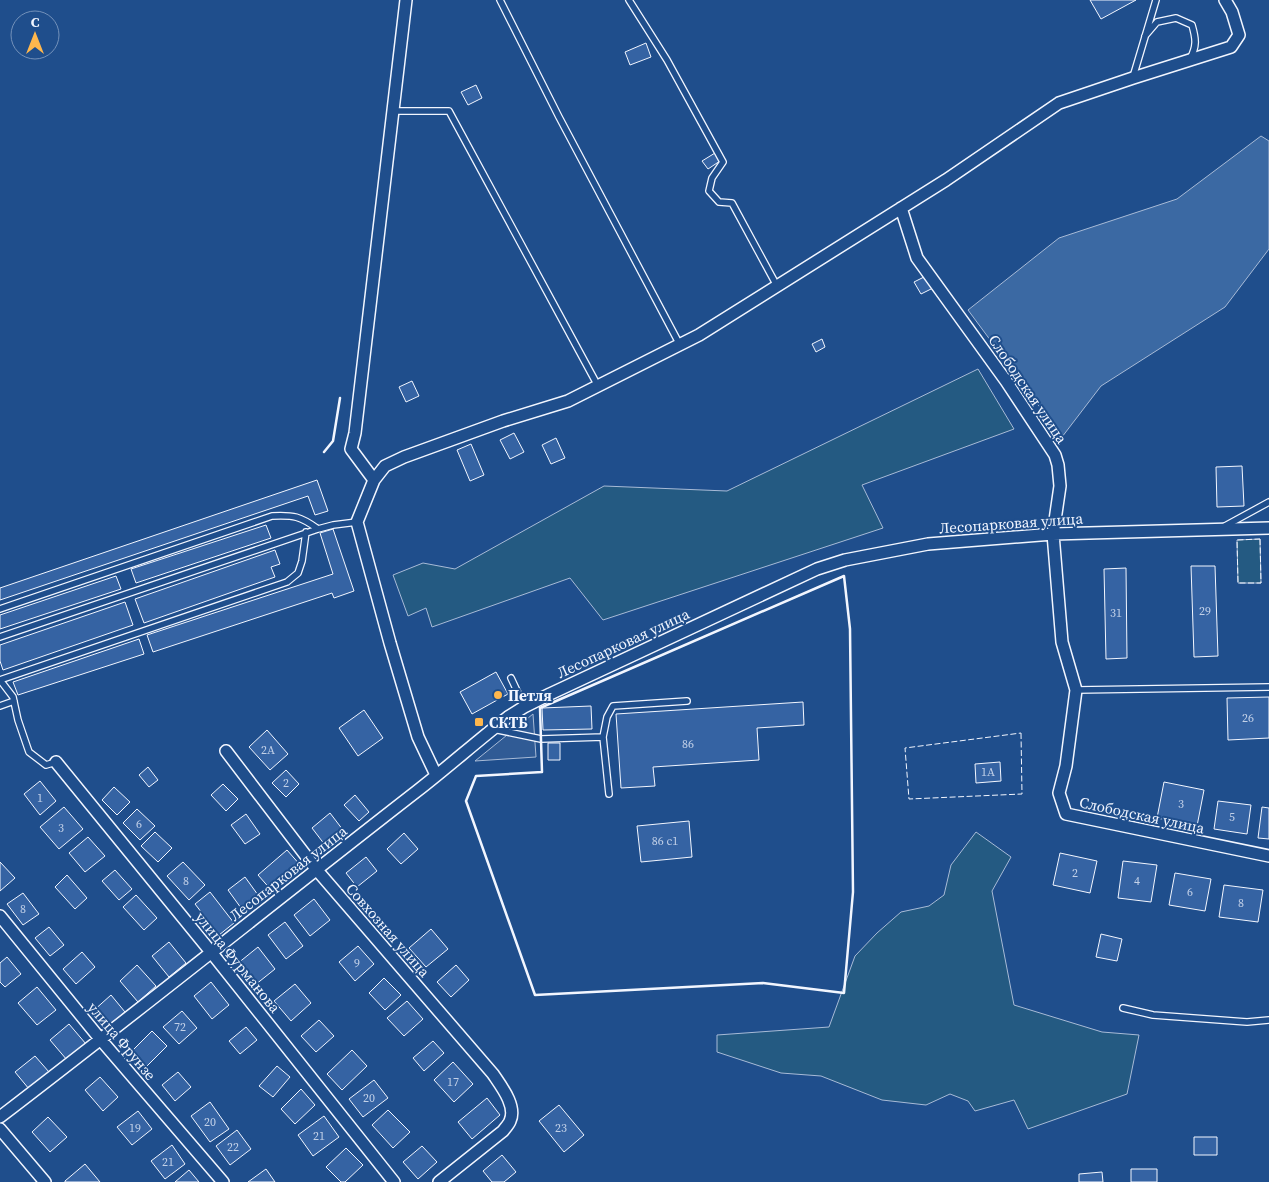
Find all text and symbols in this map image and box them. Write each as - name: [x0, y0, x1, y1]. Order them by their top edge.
- north arrow: [10, 10, 60, 60]
- text: С: [31, 12, 40, 32]
- street label: Слободская улица: [984, 330, 1073, 448]
- street label: Лесопарковая улица: [938, 507, 1084, 538]
- street label: Лесопарковая улица: [553, 603, 693, 683]
- house number: 29: [1199, 603, 1211, 619]
- house number: 31: [1110, 605, 1122, 621]
- place label: Петля: [508, 685, 552, 706]
- marker: Петля: [492, 689, 504, 701]
- house number: 26: [1242, 710, 1254, 726]
- place label: СКТБ: [489, 712, 528, 733]
- marker: СКТБ: [473, 716, 485, 728]
- house number: 86: [682, 736, 694, 752]
- house number: 2А: [261, 742, 275, 758]
- house number: 1А: [981, 764, 995, 780]
- house number: 2: [283, 775, 289, 791]
- house number: 1: [37, 790, 43, 806]
- street label: Слободская улица: [1077, 791, 1207, 839]
- house number: 3: [1178, 796, 1184, 812]
- house number: 5: [1229, 809, 1235, 825]
- house number: 6: [136, 816, 142, 832]
- house number: 3: [58, 820, 64, 836]
- street label: Лесопарковая улица: [225, 820, 352, 926]
- house number: 86 с1: [652, 833, 678, 849]
- house number: 2: [1072, 865, 1078, 881]
- house number: 8: [183, 873, 189, 889]
- house number: 4: [1134, 873, 1140, 889]
- street label: Совхозная улица: [341, 878, 435, 982]
- house number: 6: [1187, 884, 1193, 900]
- house number: 8: [1238, 895, 1244, 911]
- house number: 8: [20, 901, 26, 917]
- street label: улица Фурманова: [191, 907, 286, 1017]
- house number: 9: [354, 955, 360, 971]
- street label: улица Фрунзе: [83, 997, 161, 1085]
- house number: 72: [174, 1019, 186, 1035]
- house number: 17: [447, 1074, 459, 1090]
- house number: 20: [363, 1090, 375, 1106]
- house number: 20: [204, 1114, 216, 1130]
- house number: 19: [129, 1120, 141, 1136]
- house number: 23: [555, 1120, 567, 1136]
- house number: 21: [313, 1128, 325, 1144]
- house number: 22: [227, 1139, 239, 1155]
- house number: 21: [162, 1154, 174, 1170]

